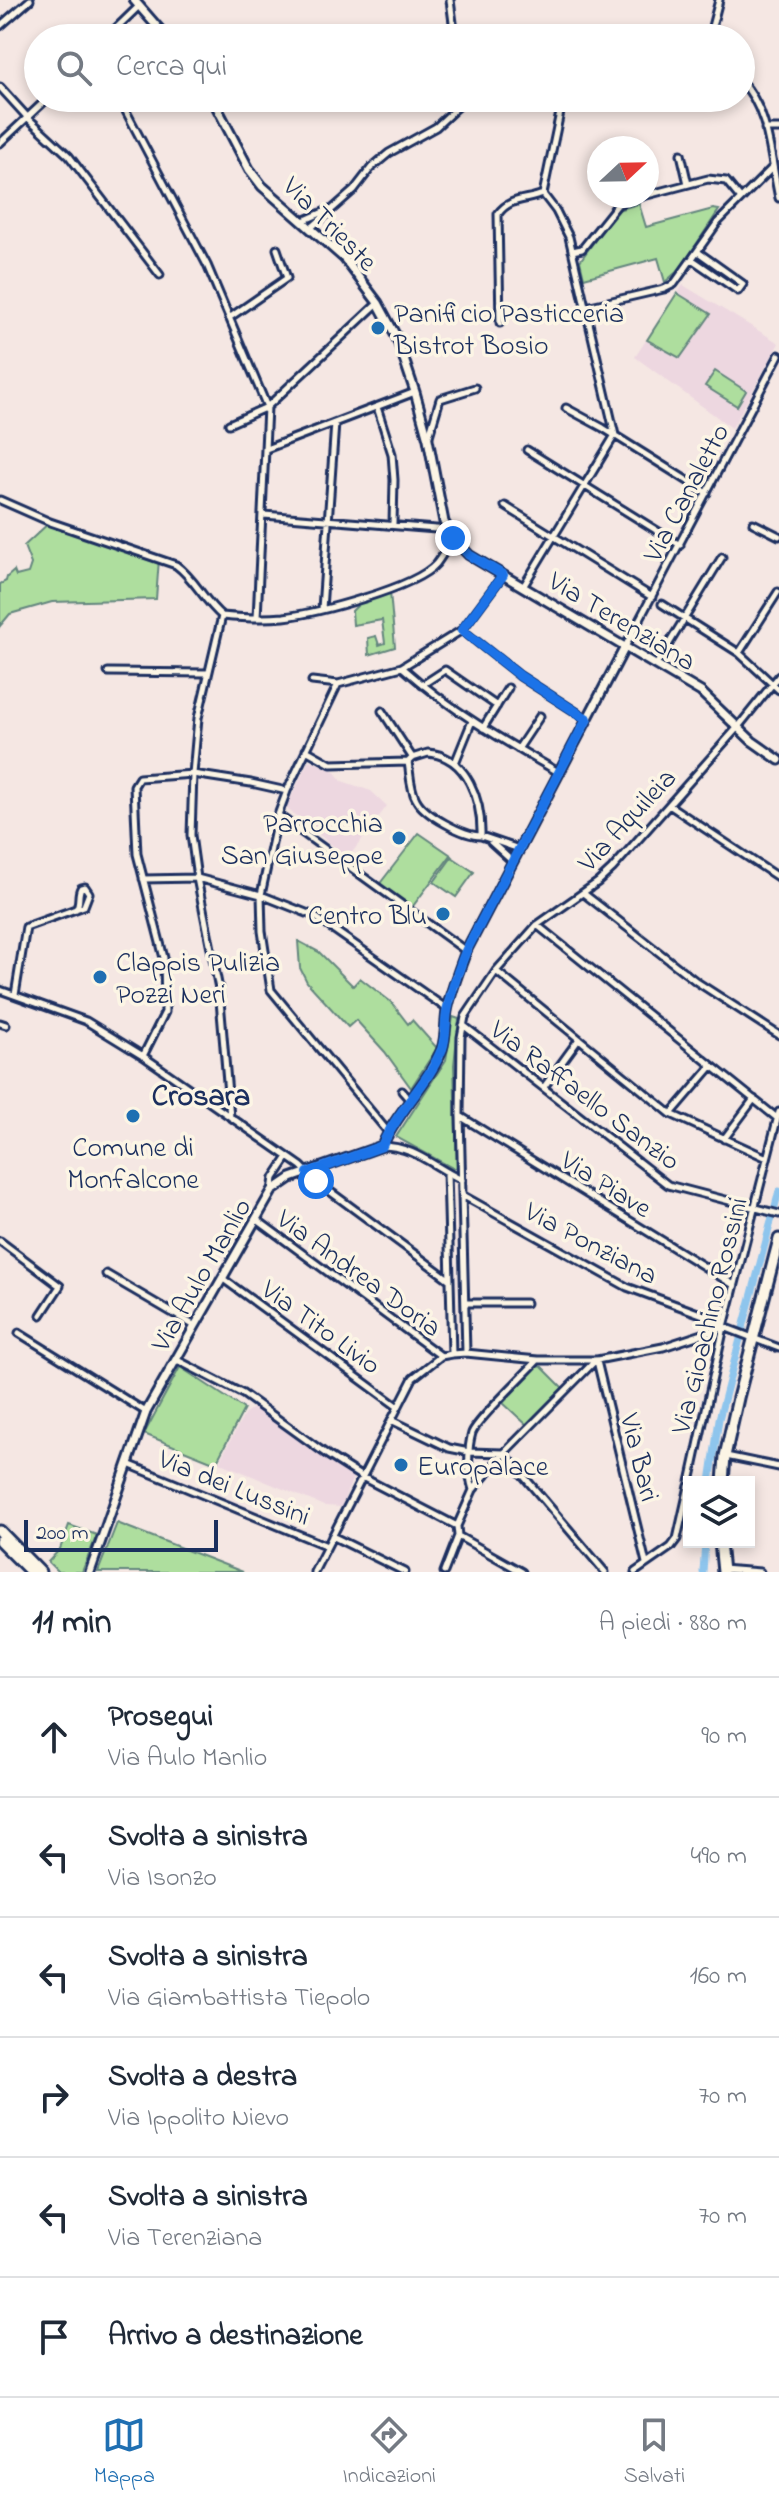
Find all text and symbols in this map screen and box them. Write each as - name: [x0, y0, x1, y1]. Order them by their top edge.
- search box: [24, 24, 755, 112]
- icon: search: [52, 46, 96, 90]
- text: Cerca qui: [116, 46, 227, 90]
- north arrow: [587, 136, 659, 208]
- street label: Via Trieste: [271, 168, 386, 283]
- place label: Panificio Pasticceria Bistrot Bosio: [393, 295, 624, 368]
- marker: Panificio Pasticceria Bistrot Bosio: [369, 319, 387, 337]
- street label: Via Canaletto: [634, 417, 742, 571]
- route end: [435, 520, 471, 556]
- street label: Via Terenziana: [539, 562, 703, 683]
- street label: Via Aquileia: [569, 760, 688, 883]
- place label: Parrocchia San Giuseppe: [221, 805, 383, 878]
- marker: Parrocchia San Giuseppe: [390, 829, 408, 847]
- place label: Centro Blu: [308, 897, 427, 938]
- marker: Centro Blu: [434, 905, 452, 923]
- place label: Clappis Pulizia Pozzi Neri: [116, 944, 280, 1017]
- marker: Clappis Pulizia Pozzi Neri: [91, 968, 109, 986]
- street label: Via Raffaello Sanzio: [479, 1011, 688, 1182]
- district label: Crosara: [152, 1076, 250, 1120]
- marker: Comune di Monfalcone: [124, 1107, 142, 1125]
- place label: Comune di Monfalcone: [67, 1129, 199, 1202]
- street label: Via Piave: [551, 1141, 659, 1230]
- route start: [298, 1163, 334, 1199]
- street label: Via Aulo Manlio: [142, 1191, 264, 1361]
- street label: Via Ponziana: [516, 1192, 664, 1297]
- street label: Via Gioachino Rossini: [662, 1193, 761, 1439]
- street label: Via Andrea Doria: [266, 1200, 449, 1349]
- street label: Via Tito Livio: [251, 1271, 388, 1386]
- street label: Via Bari: [607, 1409, 668, 1506]
- street label: Via dei Lussini: [151, 1440, 316, 1538]
- place label: Europalace: [417, 1448, 549, 1489]
- marker: Europalace: [392, 1456, 410, 1474]
- map controls: [683, 1476, 755, 1548]
- button: layers: [683, 1476, 755, 1548]
- scale bar: [24, 1516, 218, 1552]
- text: 200 m: [36, 1518, 89, 1550]
- text: 11 min: [32, 1599, 111, 1649]
- text: A piedi · 880 m: [599, 1605, 747, 1643]
- text: Prosegui: [108, 1696, 213, 1740]
- icon: ahead: [32, 1715, 76, 1759]
- text: 90 m: [701, 1718, 747, 1756]
- text: Via Aulo Manlio: [108, 1740, 267, 1778]
- text: Svolta a sinistra: [108, 1816, 308, 1860]
- icon: left: [32, 1835, 76, 1879]
- text: 490 m: [691, 1838, 747, 1876]
- text: Via Isonzo: [108, 1860, 217, 1898]
- text: Svolta a sinistra: [108, 1936, 308, 1980]
- icon: left: [32, 1955, 76, 1999]
- text: 160 m: [689, 1958, 747, 1996]
- text: Via Giambattista Tiepolo: [108, 1980, 370, 2018]
- text: Svolta a destra: [108, 2056, 297, 2100]
- icon: right: [32, 2075, 76, 2119]
- text: 70 m: [698, 2078, 747, 2116]
- text: Via Ippolito Nievo: [108, 2100, 289, 2138]
- text: Svolta a sinistra: [108, 2176, 308, 2220]
- icon: left: [32, 2195, 76, 2239]
- text: 70 m: [698, 2198, 747, 2236]
- text: Via Terenziana: [108, 2220, 262, 2258]
- icon: arrive: [32, 2315, 76, 2359]
- text: Arrivo a destinazione: [108, 2315, 363, 2359]
- tab: Mappa: [94, 2413, 155, 2493]
- tab: Indicazioni: [343, 2413, 436, 2493]
- tab: Salvati: [624, 2413, 685, 2493]

